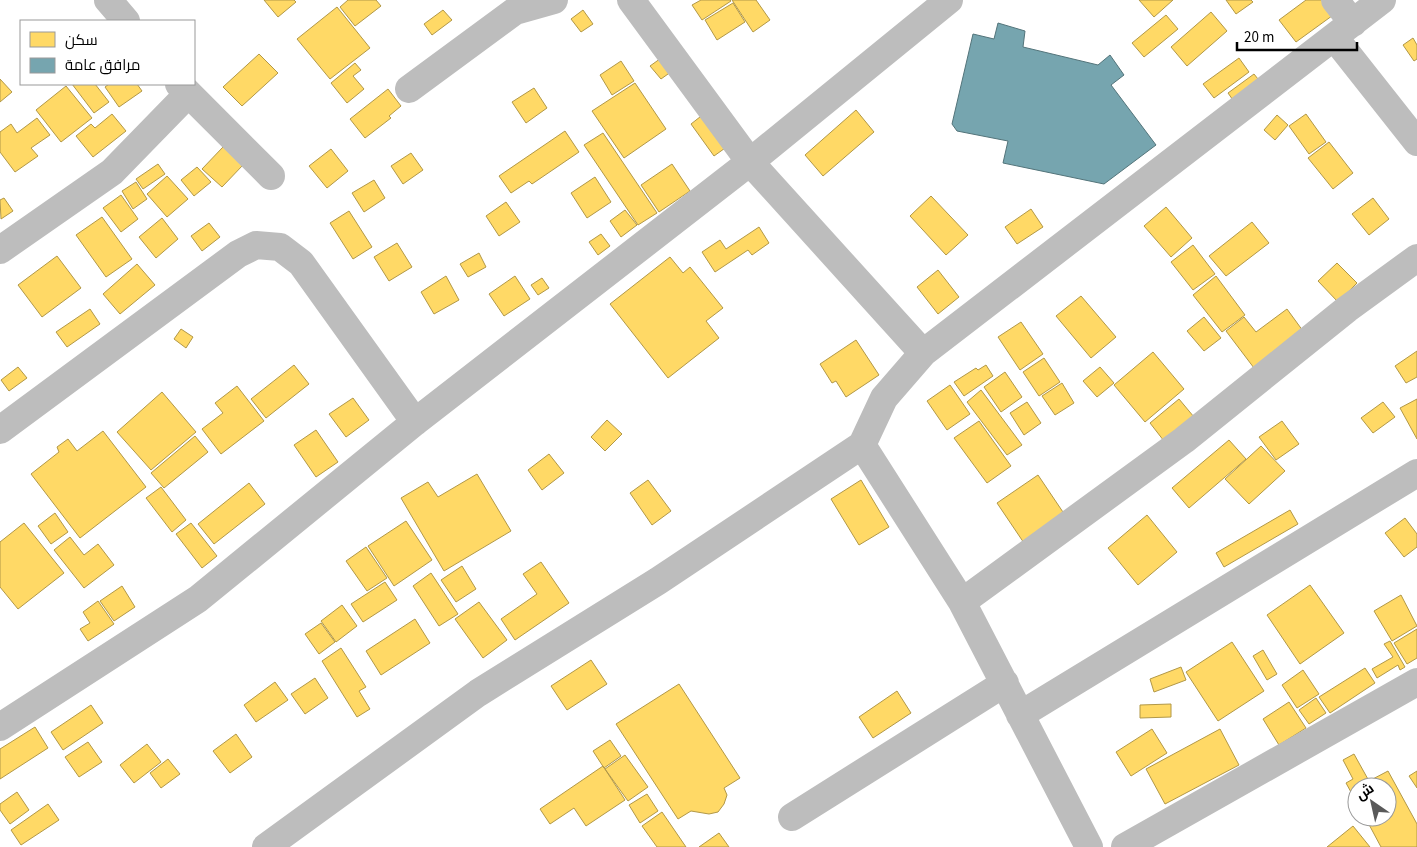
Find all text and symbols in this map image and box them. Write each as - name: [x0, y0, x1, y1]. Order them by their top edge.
- legend: [20, 20, 195, 85]
- scale bar: [1237, 20, 1357, 52]
- text: 20 m: [1244, 27, 1274, 48]
- text: سكن: [65, 30, 98, 51]
- text: مرافق عامة: [65, 55, 140, 76]
- north arrow: [1347, 777, 1397, 827]
- text: ش: [1352, 779, 1378, 805]

